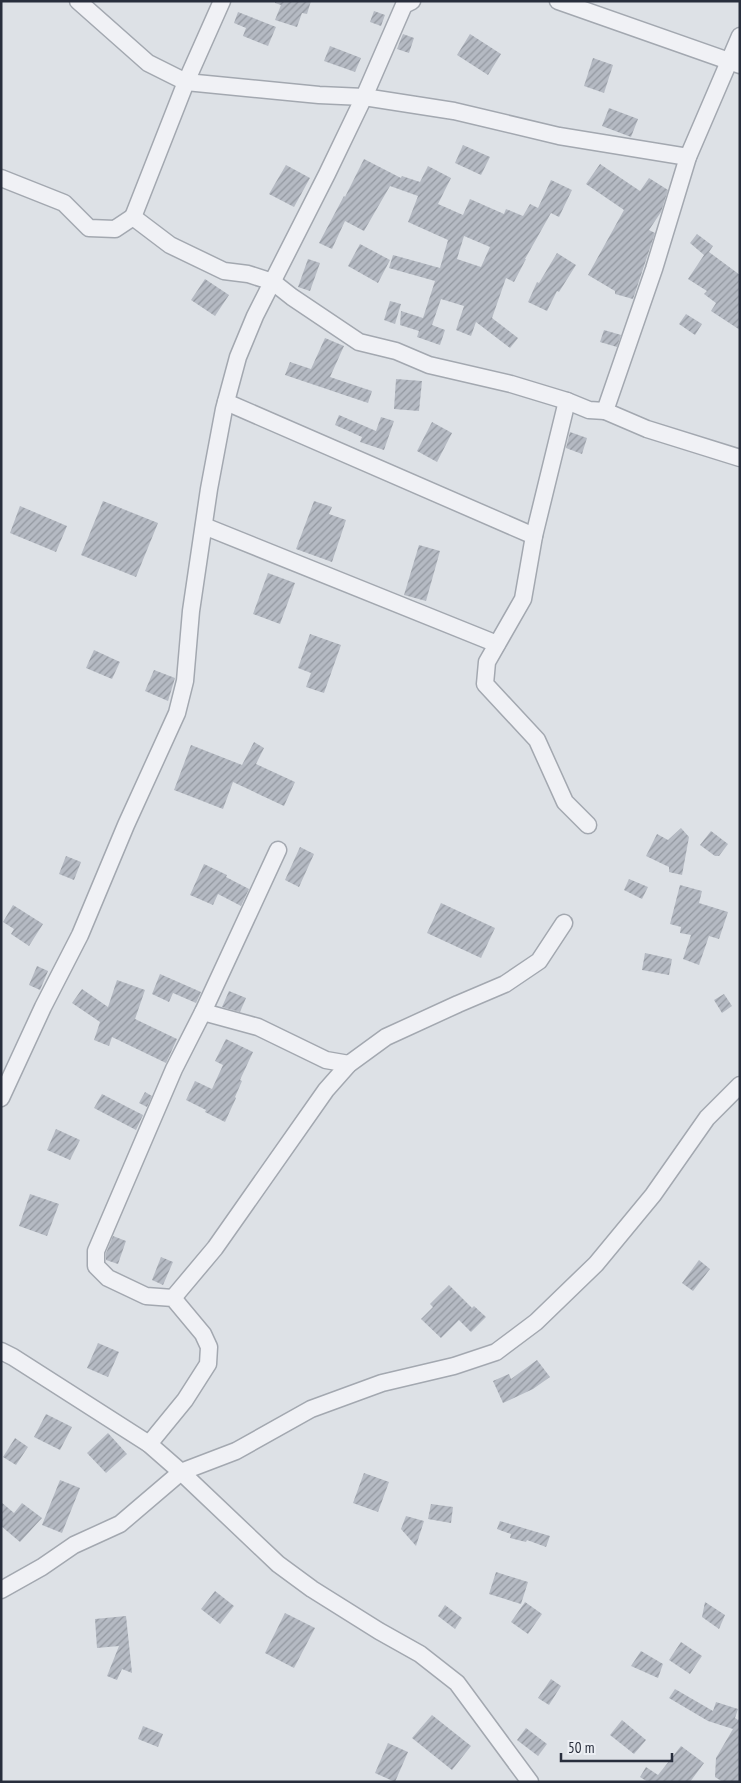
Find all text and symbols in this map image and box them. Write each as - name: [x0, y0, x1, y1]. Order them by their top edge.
- scale bar: [561, 1730, 672, 1762]
- text: 50 m: [568, 1738, 594, 1757]

